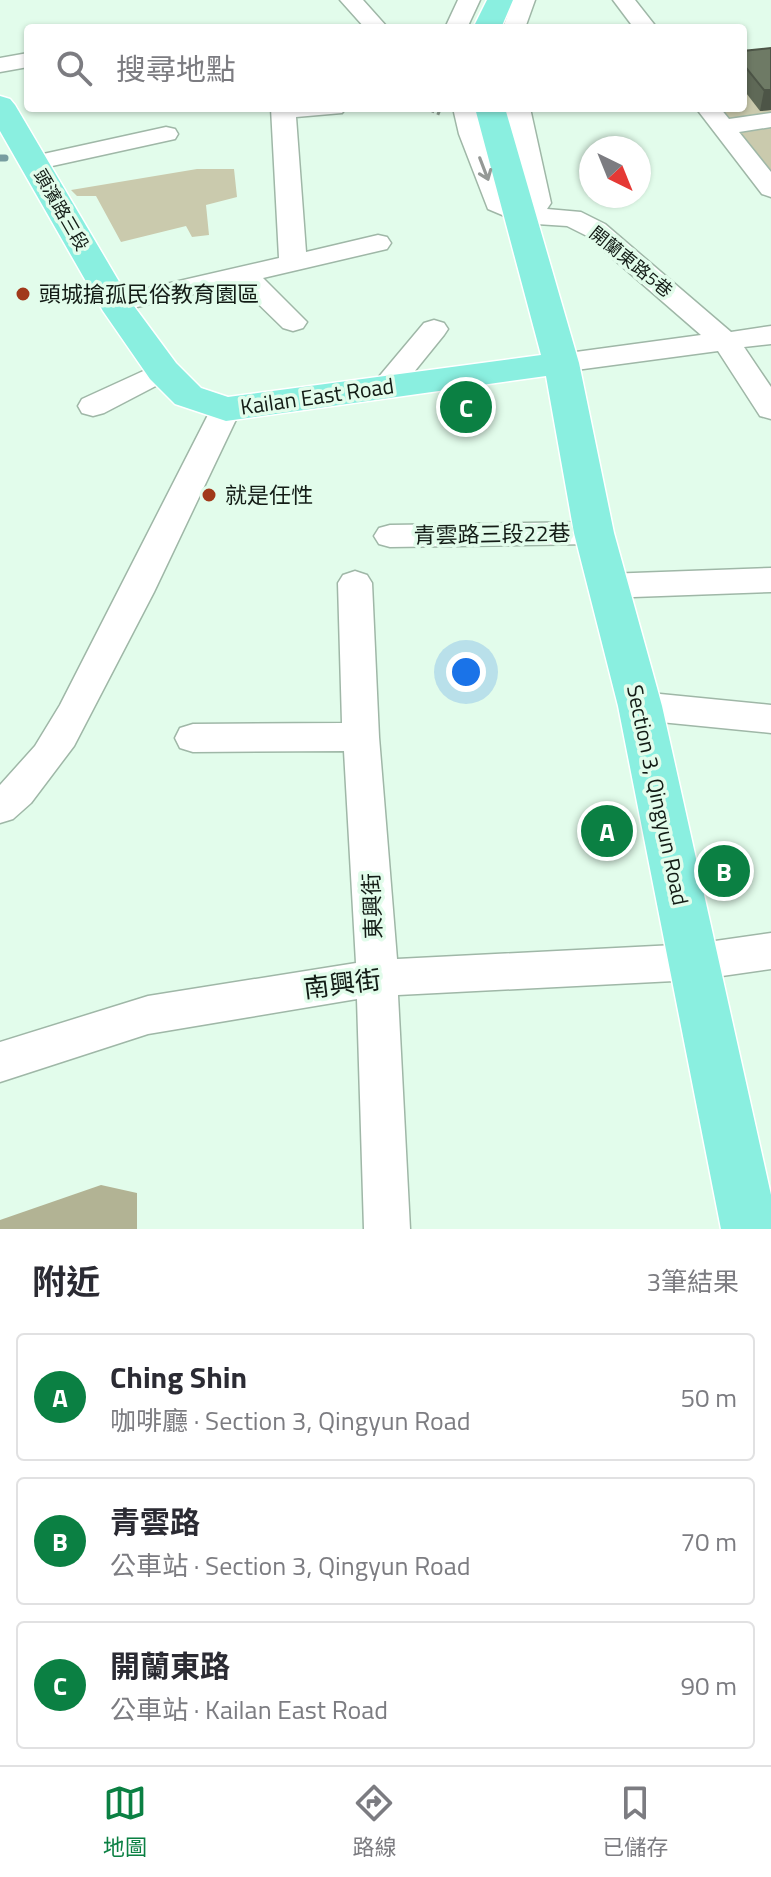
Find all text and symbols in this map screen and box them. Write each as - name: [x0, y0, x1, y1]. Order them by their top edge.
- search box: [24, 24, 747, 112]
- icon: search: [52, 46, 96, 90]
- text: 搜尋地點: [116, 46, 236, 92]
- north arrow: [579, 136, 651, 208]
- one-way arrow: [478, 156, 492, 180]
- street label: 頭濱路三段: [27, 164, 96, 255]
- street label: 開蘭東路5巷: [584, 220, 679, 304]
- place label: 頭城搶孤民俗教育園區: [39, 277, 259, 311]
- marker: 頭城搶孤民俗教育園區: [14, 285, 32, 303]
- street label: Kailan East Road: [238, 368, 396, 424]
- pin: C: [440, 377, 492, 437]
- place label: 就是任性: [225, 478, 313, 512]
- marker: 就是任性: [200, 486, 218, 504]
- street label: 青雲路三段22巷: [413, 516, 571, 552]
- your location: [446, 652, 486, 692]
- street label: Section 3, Qingyun Road: [618, 682, 698, 908]
- pin: A: [581, 801, 633, 861]
- pin: B: [698, 841, 750, 901]
- street label: 東興街: [354, 872, 390, 940]
- street label: 南興街: [301, 959, 383, 1008]
- text: 附近: [32, 1255, 100, 1307]
- text: 3筆結果: [646, 1262, 739, 1301]
- text: Ching Shin: [110, 1354, 247, 1400]
- text: A: [52, 1378, 68, 1417]
- text: 50 m: [680, 1378, 737, 1417]
- text: 咖啡廳 · Section 3, Qingyun Road: [110, 1401, 470, 1440]
- text: 青雲路: [110, 1499, 200, 1545]
- text: B: [52, 1522, 68, 1561]
- text: 70 m: [680, 1522, 737, 1561]
- text: 公車站 · Section 3, Qingyun Road: [110, 1546, 470, 1585]
- text: 開蘭東路: [110, 1643, 230, 1689]
- text: C: [53, 1666, 67, 1705]
- text: 90 m: [680, 1666, 737, 1705]
- text: 公車站 · Kailan East Road: [110, 1690, 388, 1729]
- tab: 地圖: [103, 1781, 147, 1864]
- tab: 路線: [352, 1781, 396, 1864]
- tab: 已儲存: [602, 1781, 668, 1864]

